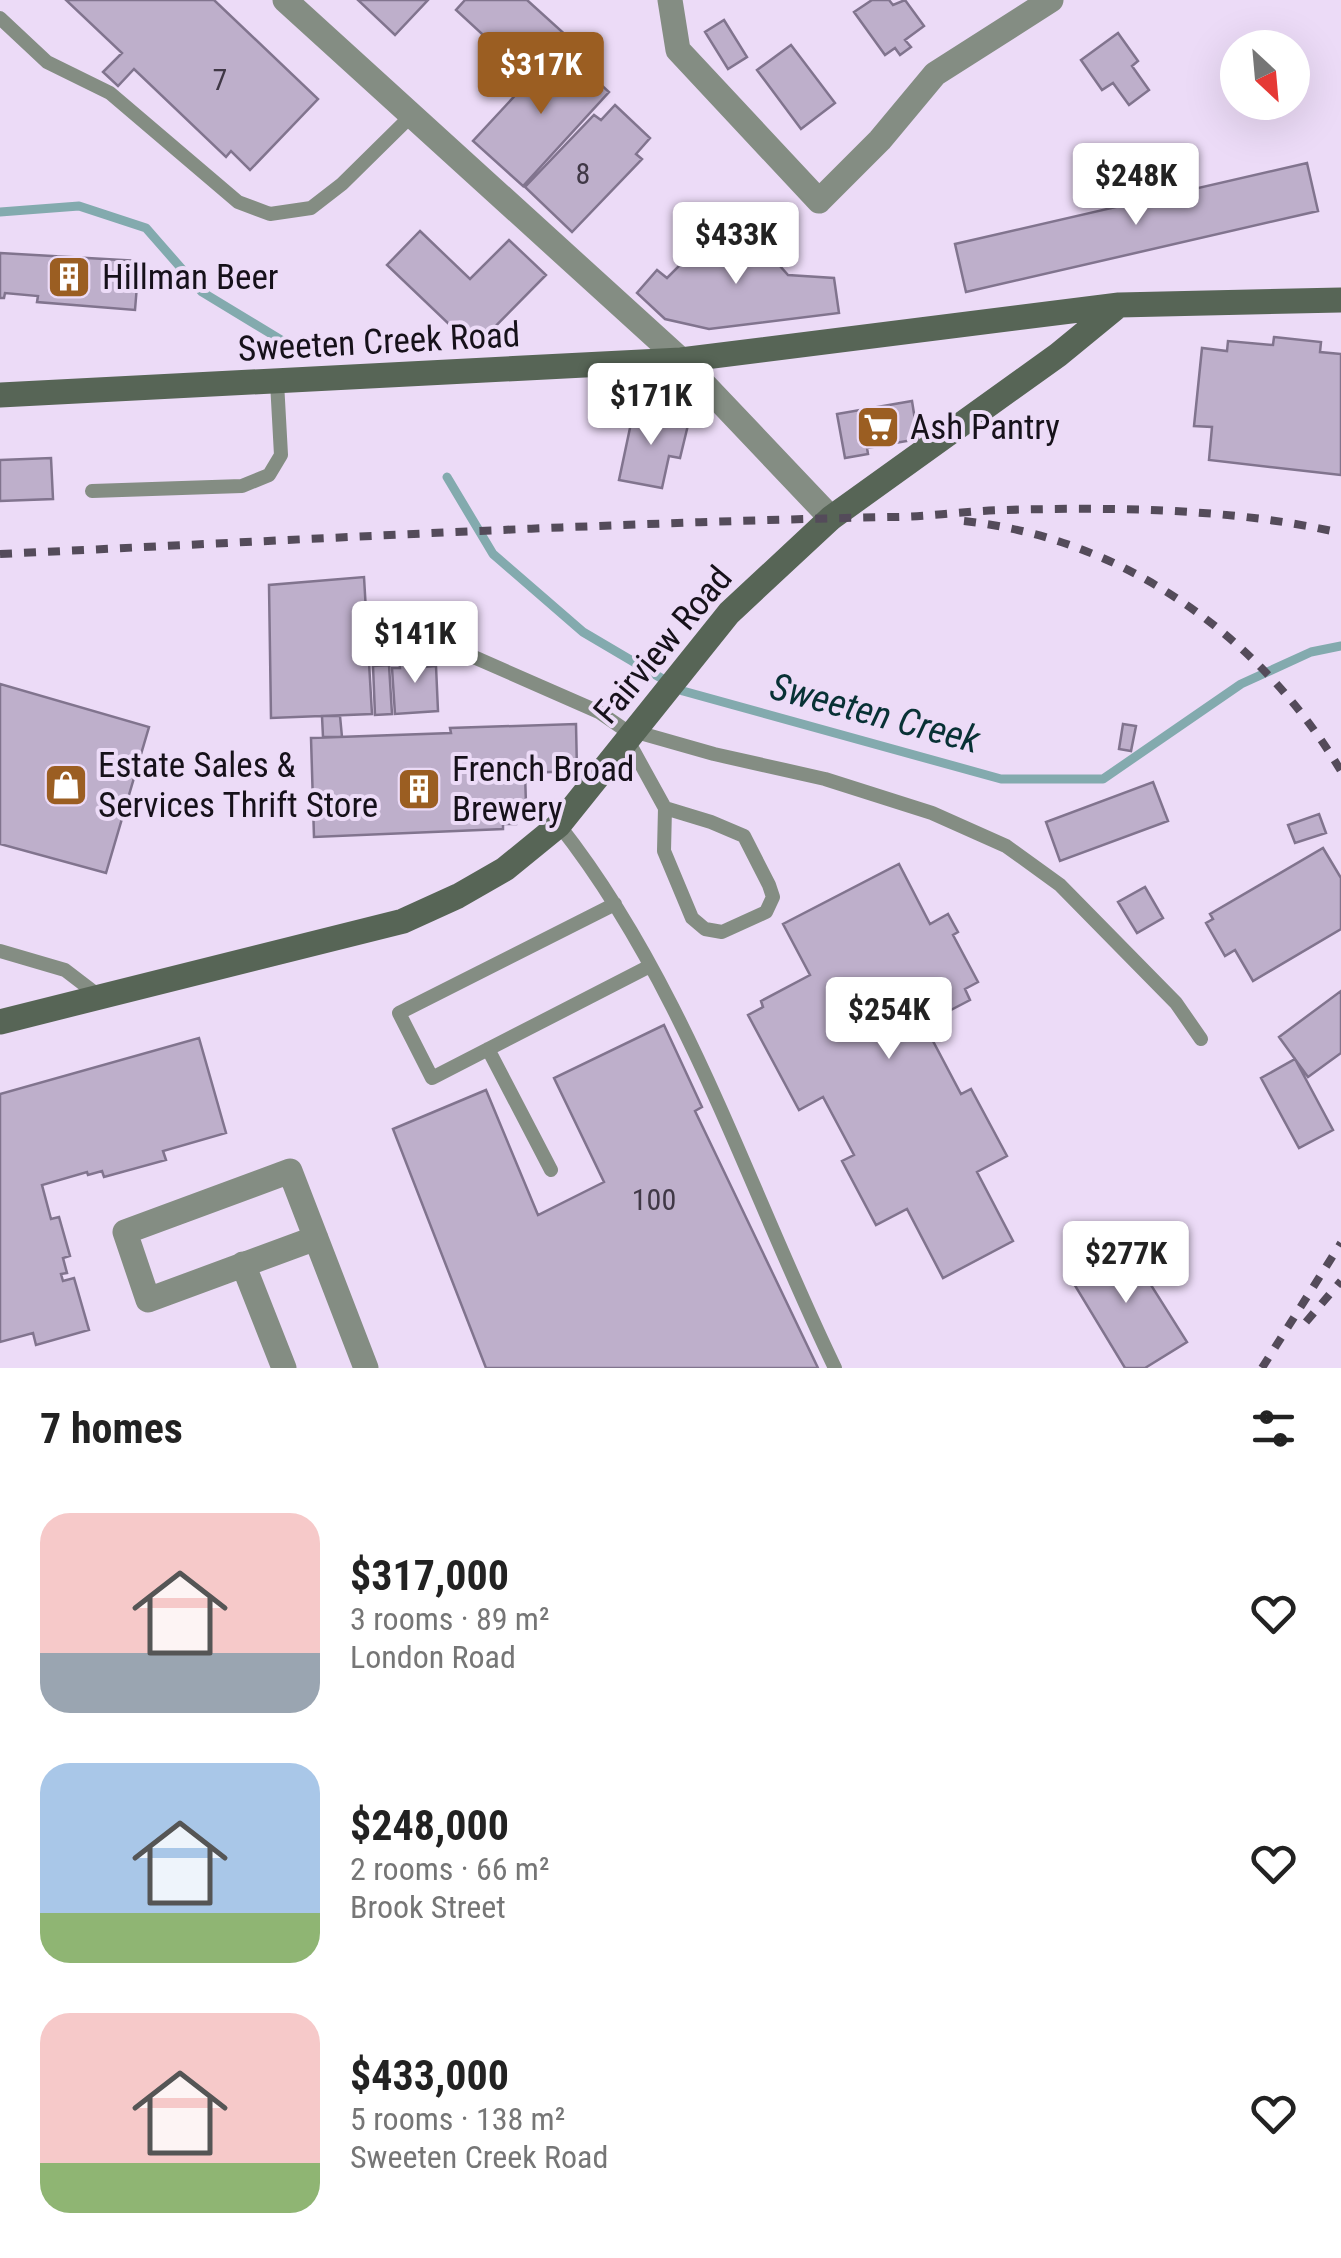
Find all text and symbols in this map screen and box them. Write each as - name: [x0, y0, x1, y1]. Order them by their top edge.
- north arrow: [1220, 30, 1310, 120]
- map controls: [1220, 30, 1310, 120]
- pin: $317K: [471, 32, 611, 117]
- text: $317K: [500, 45, 582, 83]
- house number: 7: [213, 62, 227, 97]
- pin: $248K: [1066, 143, 1206, 228]
- house number: 8: [576, 156, 590, 191]
- text: $248K: [1095, 156, 1177, 194]
- pin: $433K: [666, 202, 806, 287]
- text: $433K: [695, 215, 777, 253]
- building icon: Hillman Beer: [46, 254, 92, 300]
- place label: Hillman Beer: [102, 257, 279, 298]
- street label: Sweeten Creek Road: [237, 314, 521, 370]
- pin: $171K: [581, 363, 721, 448]
- text: $171K: [610, 376, 692, 414]
- supermarket icon: Ash Pantry: [855, 404, 901, 450]
- place label: Ash Pantry: [910, 407, 1060, 448]
- street label: Fairview Road: [585, 558, 741, 732]
- pin: $141K: [345, 601, 485, 686]
- text: $141K: [374, 614, 456, 652]
- water label: Sweeten Creek: [765, 664, 986, 762]
- place label: Estate Sales & Services Thrift Store: [98, 745, 378, 826]
- place label: French Broad Brewery: [452, 749, 634, 830]
- shop icon: Estate Sales & Services Thrift Store: [43, 762, 89, 808]
- building icon: French Broad Brewery: [396, 766, 442, 812]
- pin: $254K: [819, 977, 959, 1062]
- text: $254K: [848, 990, 930, 1028]
- house number: 100: [632, 1182, 676, 1217]
- pin: $277K: [1056, 1221, 1196, 1306]
- text: $277K: [1085, 1234, 1167, 1272]
- icon: filters: [1246, 1401, 1301, 1456]
- text: 7 homes: [40, 1404, 183, 1453]
- text: $317,000: [350, 1551, 509, 1600]
- icon: home: [120, 1553, 240, 1673]
- icon: heart: [1246, 1586, 1301, 1641]
- text: 3 rooms · 89 m²: [350, 1600, 549, 1638]
- text: London Road: [350, 1638, 516, 1676]
- text: $248,000: [350, 1801, 509, 1850]
- icon: home: [120, 1803, 240, 1923]
- icon: heart: [1246, 1836, 1301, 1891]
- text: 2 rooms · 66 m²: [350, 1850, 549, 1888]
- text: Brook Street: [350, 1888, 506, 1926]
- text: $433,000: [350, 2051, 509, 2100]
- icon: home: [120, 2053, 240, 2173]
- icon: heart: [1246, 2086, 1301, 2141]
- text: 5 rooms · 138 m²: [350, 2100, 565, 2138]
- text: Sweeten Creek Road: [350, 2138, 608, 2176]

